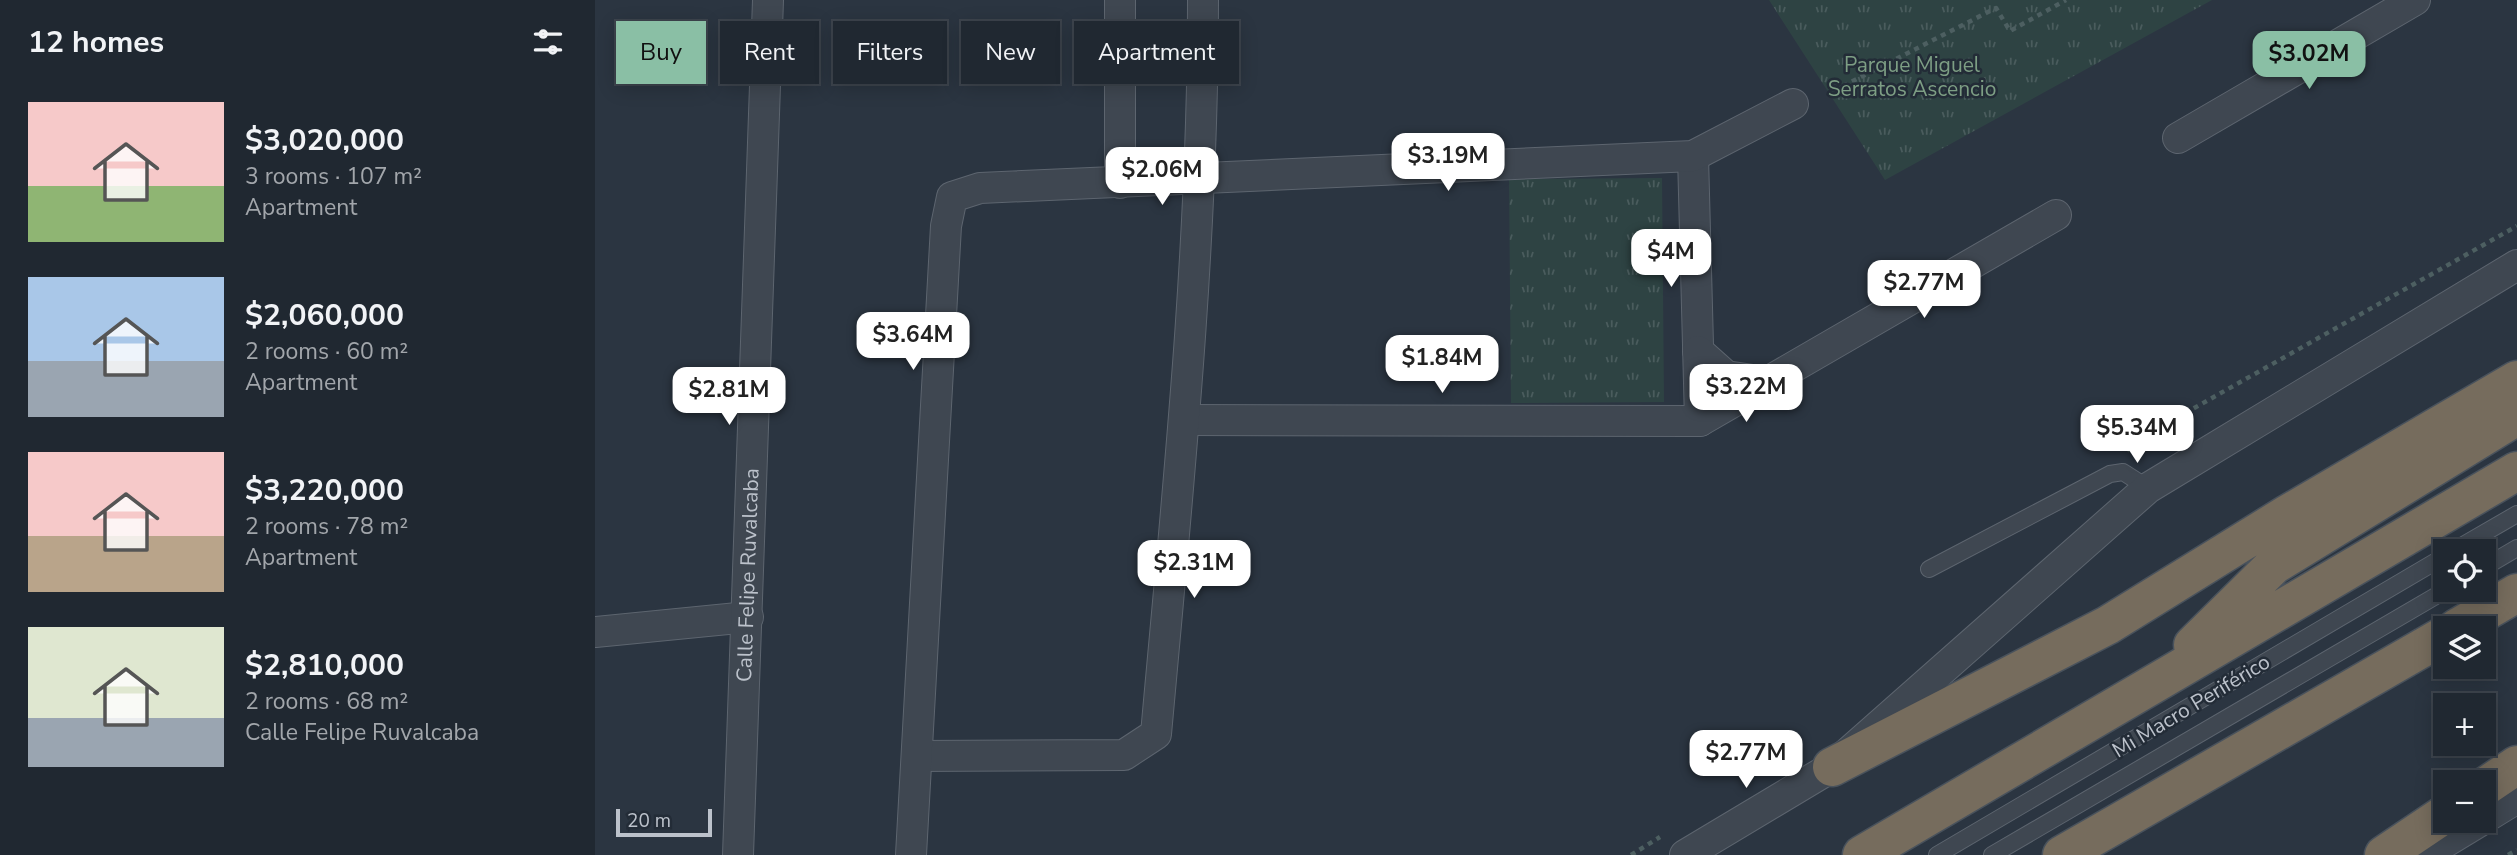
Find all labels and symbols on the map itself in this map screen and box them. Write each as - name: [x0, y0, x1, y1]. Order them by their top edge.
- pin: $3.02M: [2252, 32, 2366, 91]
- park label: Parque Miguel Serratos Ascencio: [1828, 51, 1996, 103]
- pin: $3.19M: [1391, 134, 1505, 193]
- pin: $2.06M: [1105, 148, 1219, 207]
- pin: $4M: [1637, 230, 1705, 289]
- pin: $2.77M: [1867, 260, 1981, 320]
- pin: $3.64M: [856, 312, 970, 372]
- pin: $1.84M: [1385, 336, 1499, 395]
- pin: $3.22M: [1689, 364, 1803, 424]
- pin: $2.81M: [672, 368, 786, 427]
- pin: $5.34M: [2080, 406, 2194, 465]
- street label: Calle Felipe Ruvalcaba: [730, 468, 766, 683]
- pin: $2.31M: [1137, 540, 1251, 600]
- street label: Mi Macro Periférico: [2107, 648, 2275, 764]
- pin: $2.77M: [1689, 730, 1803, 790]
- scale bar: [616, 806, 712, 838]

